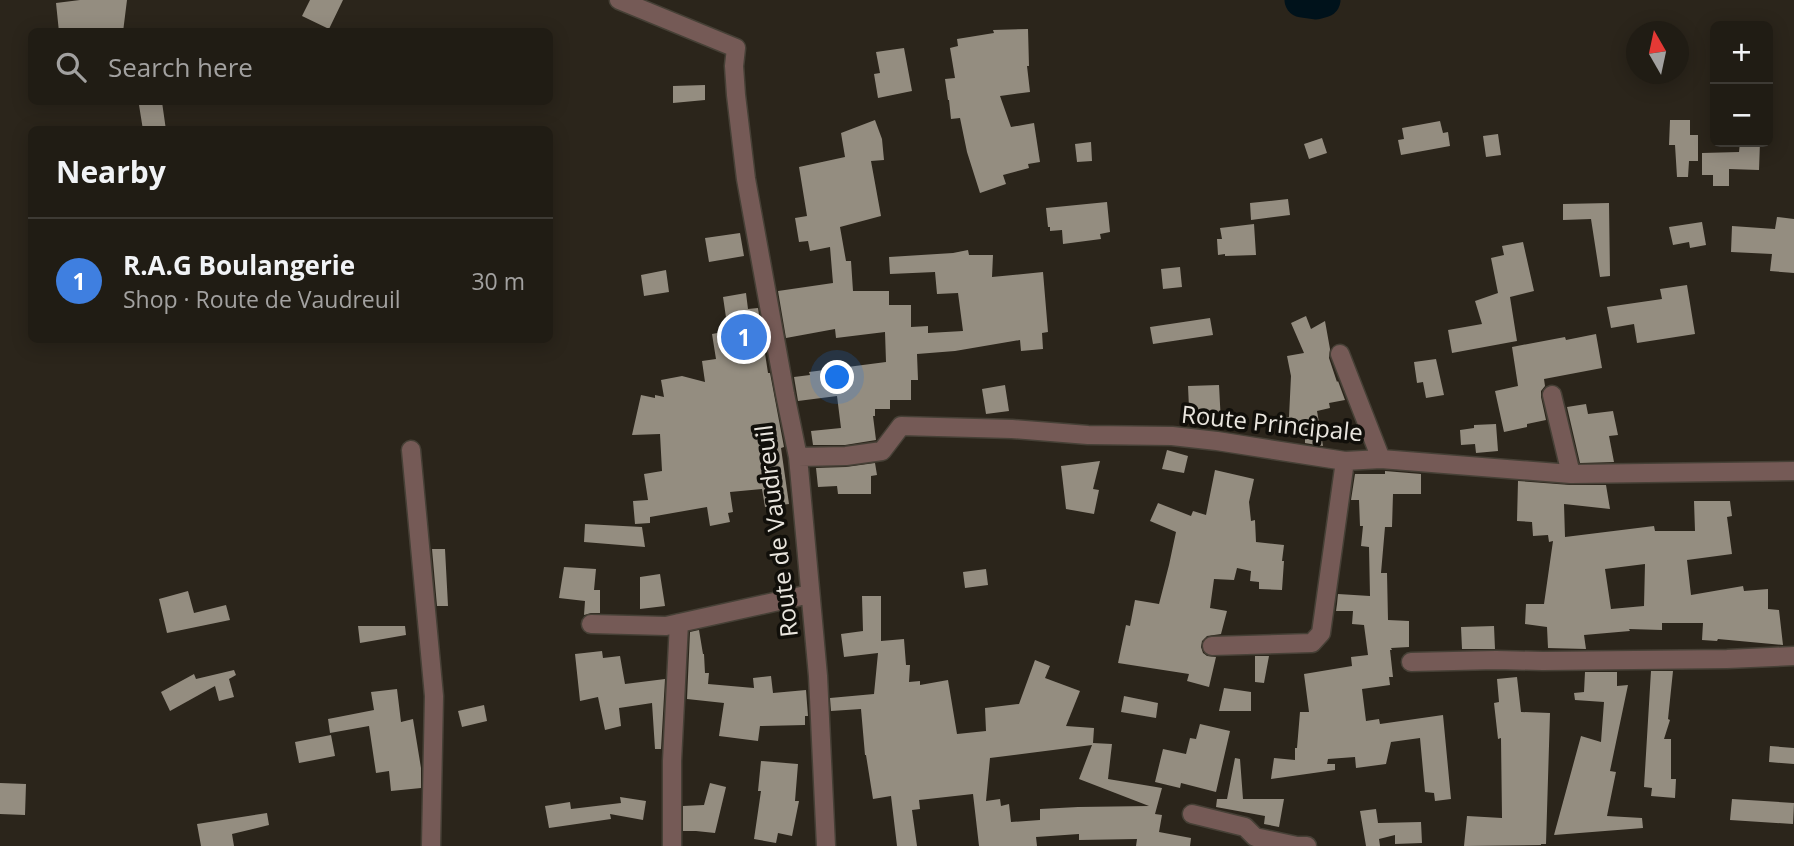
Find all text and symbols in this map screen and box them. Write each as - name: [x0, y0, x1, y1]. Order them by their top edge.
- north arrow: [1626, 21, 1689, 84]
- map controls: [1710, 21, 1773, 147]
- button: +: [1710, 21, 1773, 84]
- search box: [28, 28, 553, 105]
- icon: search: [52, 48, 90, 86]
- text: Search here: [108, 49, 253, 85]
- button: −: [1710, 84, 1773, 147]
- text: Nearby: [56, 151, 166, 192]
- text: R.A.G Boulangerie: [123, 247, 355, 283]
- text: 1: [72, 265, 86, 297]
- text: 30 m: [471, 265, 525, 297]
- text: Shop · Route de Vaudreuil: [123, 283, 401, 315]
- pin: 1: [721, 311, 767, 363]
- your location: [820, 360, 854, 394]
- street label: Route Principale: [1180, 397, 1365, 448]
- street label: Route de Vaudreuil: [746, 423, 805, 639]

